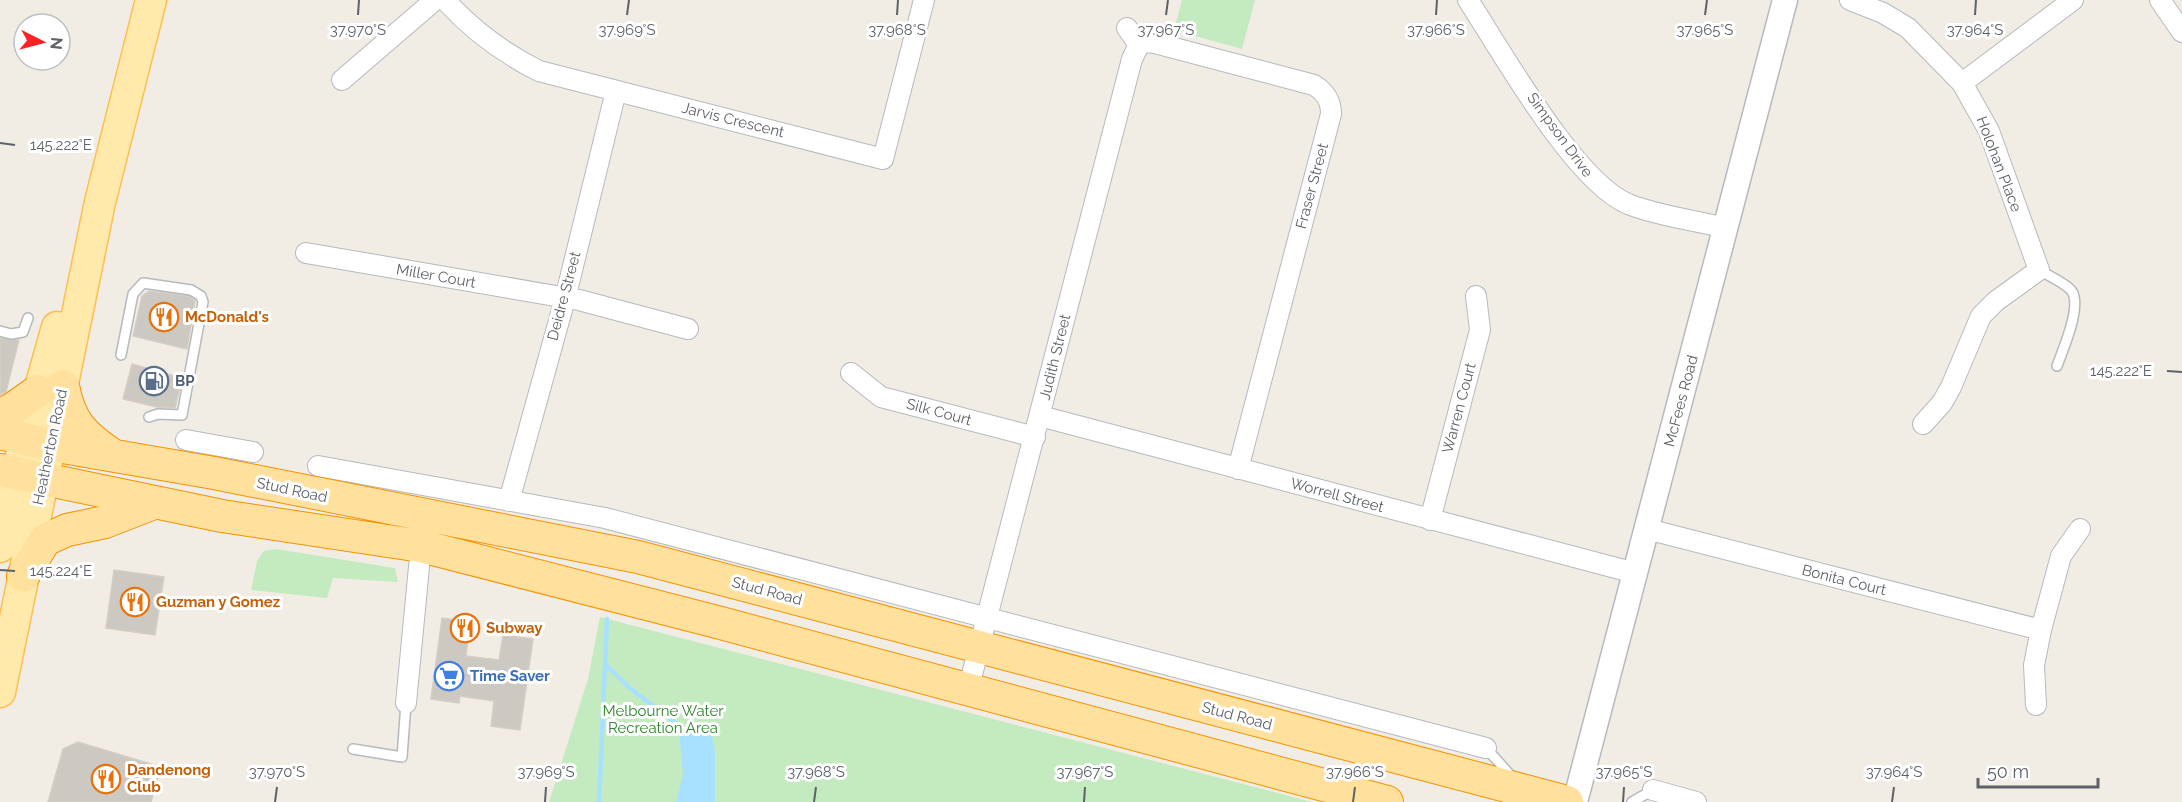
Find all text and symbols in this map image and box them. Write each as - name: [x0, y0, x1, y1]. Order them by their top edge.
- north arrow: [12, 12, 72, 72]
- text: 37.970°S: [330, 21, 386, 39]
- text: 37.969°S: [598, 21, 656, 39]
- text: 37.968°S: [868, 21, 926, 39]
- text: 37.967°S: [1138, 21, 1194, 39]
- text: 37.966°S: [1407, 21, 1465, 39]
- text: 37.965°S: [1677, 21, 1733, 39]
- text: 37.964°S: [1947, 21, 2003, 39]
- text: N: [46, 36, 67, 51]
- street label: Simpson Drive: [1523, 89, 1597, 181]
- street label: Jarvis Crescent: [680, 99, 786, 141]
- street label: Holohan Place: [1973, 114, 2026, 215]
- text: 145.222°E: [30, 136, 92, 154]
- street label: Fraser Street: [1292, 141, 1332, 231]
- street label: Deidre Street: [543, 250, 585, 342]
- street label: Miller Court: [395, 260, 477, 292]
- restaurant icon: McDonald's: [148, 301, 180, 333]
- place label: McDonald's: [185, 308, 269, 326]
- street label: Judith Street: [1036, 312, 1074, 402]
- street label: McFees Road: [1660, 353, 1702, 449]
- street label: Warren Court: [1438, 361, 1480, 455]
- text: 145.222°E: [2090, 362, 2152, 380]
- fuel station icon: BP: [138, 365, 170, 397]
- place label: BP: [175, 372, 195, 390]
- street label: Heatherton Road: [29, 387, 71, 507]
- street label: Silk Court: [904, 395, 974, 429]
- street label: Stud Road: [255, 474, 329, 506]
- street label: Worrell Street: [1288, 474, 1386, 516]
- street label: Bonita Court: [1800, 561, 1888, 599]
- text: 145.224°E: [30, 562, 92, 580]
- street label: Stud Road: [730, 573, 804, 609]
- restaurant icon: Guzman y Gomez: [119, 586, 151, 618]
- place label: Guzman y Gomez: [156, 593, 280, 611]
- restaurant icon: Subway: [449, 612, 481, 644]
- place label: Subway: [486, 619, 543, 637]
- supermarket icon: Time Saver: [433, 660, 465, 692]
- place label: Time Saver: [470, 667, 550, 685]
- street label: Stud Road: [1200, 698, 1274, 734]
- park label: Melbourne Water Recreation Area: [602, 702, 724, 737]
- scale bar: [1978, 751, 2098, 789]
- place label: Dandenong Club: [127, 761, 211, 796]
- text: 50 m: [1987, 761, 2029, 782]
- restaurant icon: Dandenong Club: [90, 763, 122, 795]
- text: 37.970°S: [249, 763, 305, 781]
- text: 37.969°S: [517, 763, 575, 781]
- text: 37.968°S: [787, 763, 845, 781]
- text: 37.967°S: [1057, 763, 1113, 781]
- text: 37.966°S: [1326, 763, 1384, 781]
- text: 37.965°S: [1596, 763, 1652, 781]
- text: 37.964°S: [1866, 763, 1922, 781]

